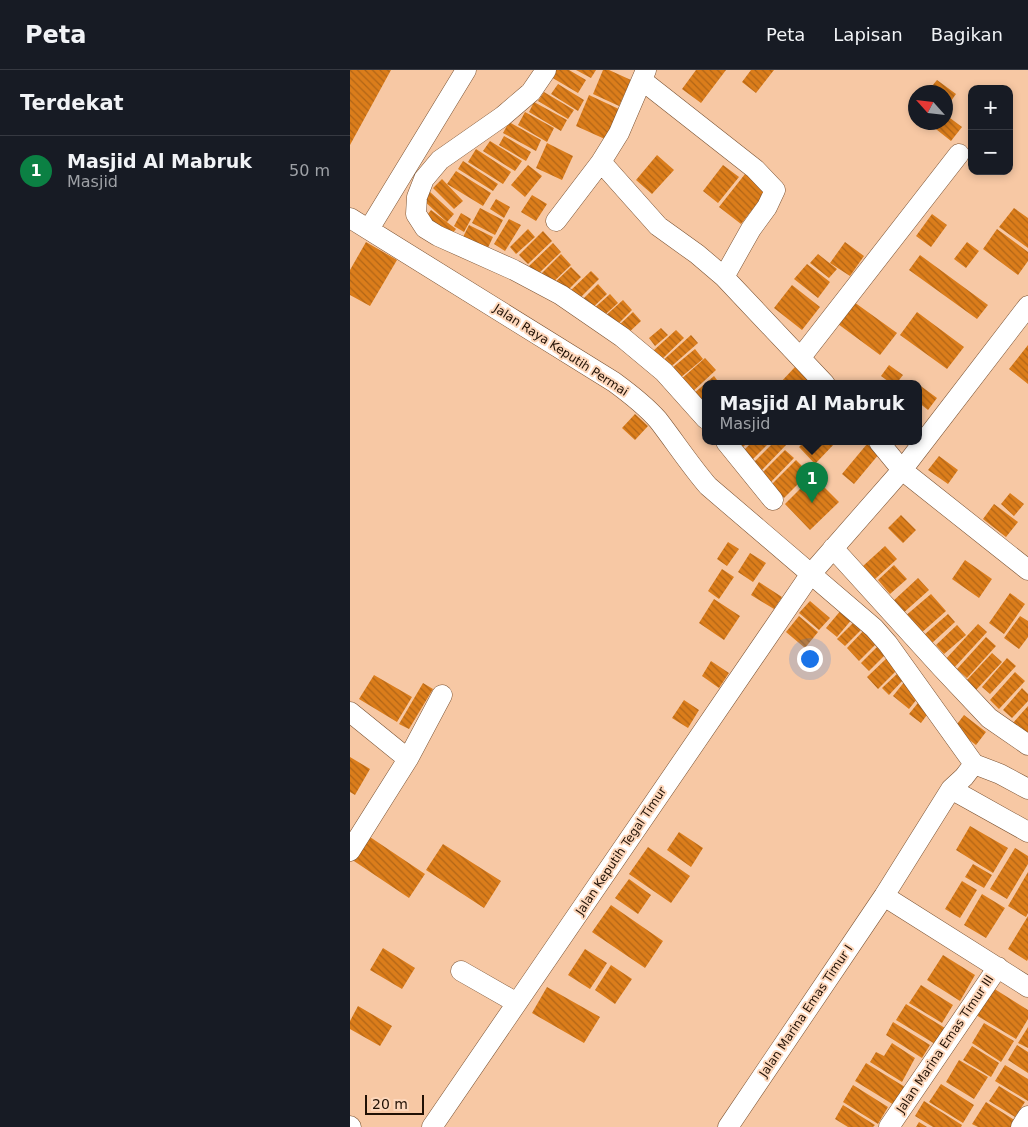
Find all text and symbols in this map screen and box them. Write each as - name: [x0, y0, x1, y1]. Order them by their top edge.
- text: Peta: [25, 21, 87, 49]
- text: Peta: [766, 24, 805, 45]
- text: Lapisan: [833, 24, 903, 45]
- text: Bagikan: [931, 24, 1003, 45]
- north arrow: [908, 85, 953, 130]
- map controls: [968, 85, 1013, 175]
- button: +: [968, 85, 1013, 130]
- text: Terdekat: [20, 91, 124, 115]
- button: −: [968, 130, 1013, 175]
- text: Masjid Al Mabruk: [67, 150, 252, 172]
- text: 1: [30, 161, 42, 180]
- text: 50 m: [289, 161, 330, 180]
- text: Masjid: [67, 172, 118, 191]
- street label: Jalan Raya Keputih Permai: [490, 301, 631, 399]
- popup: [702, 380, 922, 445]
- text: Masjid Al Mabruk: [720, 392, 904, 414]
- text: Masjid: [720, 414, 771, 433]
- pin: 1: [796, 462, 828, 503]
- your location: [797, 646, 823, 672]
- street label: Jalan Keputih Tegal Timur: [572, 784, 669, 919]
- street label: Jalan Marina Emas Timur I: [756, 942, 856, 1081]
- street label: Jalan Marina Emas Timur III: [893, 972, 996, 1116]
- scale bar: [365, 1092, 424, 1115]
- text: 20 m: [372, 1096, 408, 1112]

